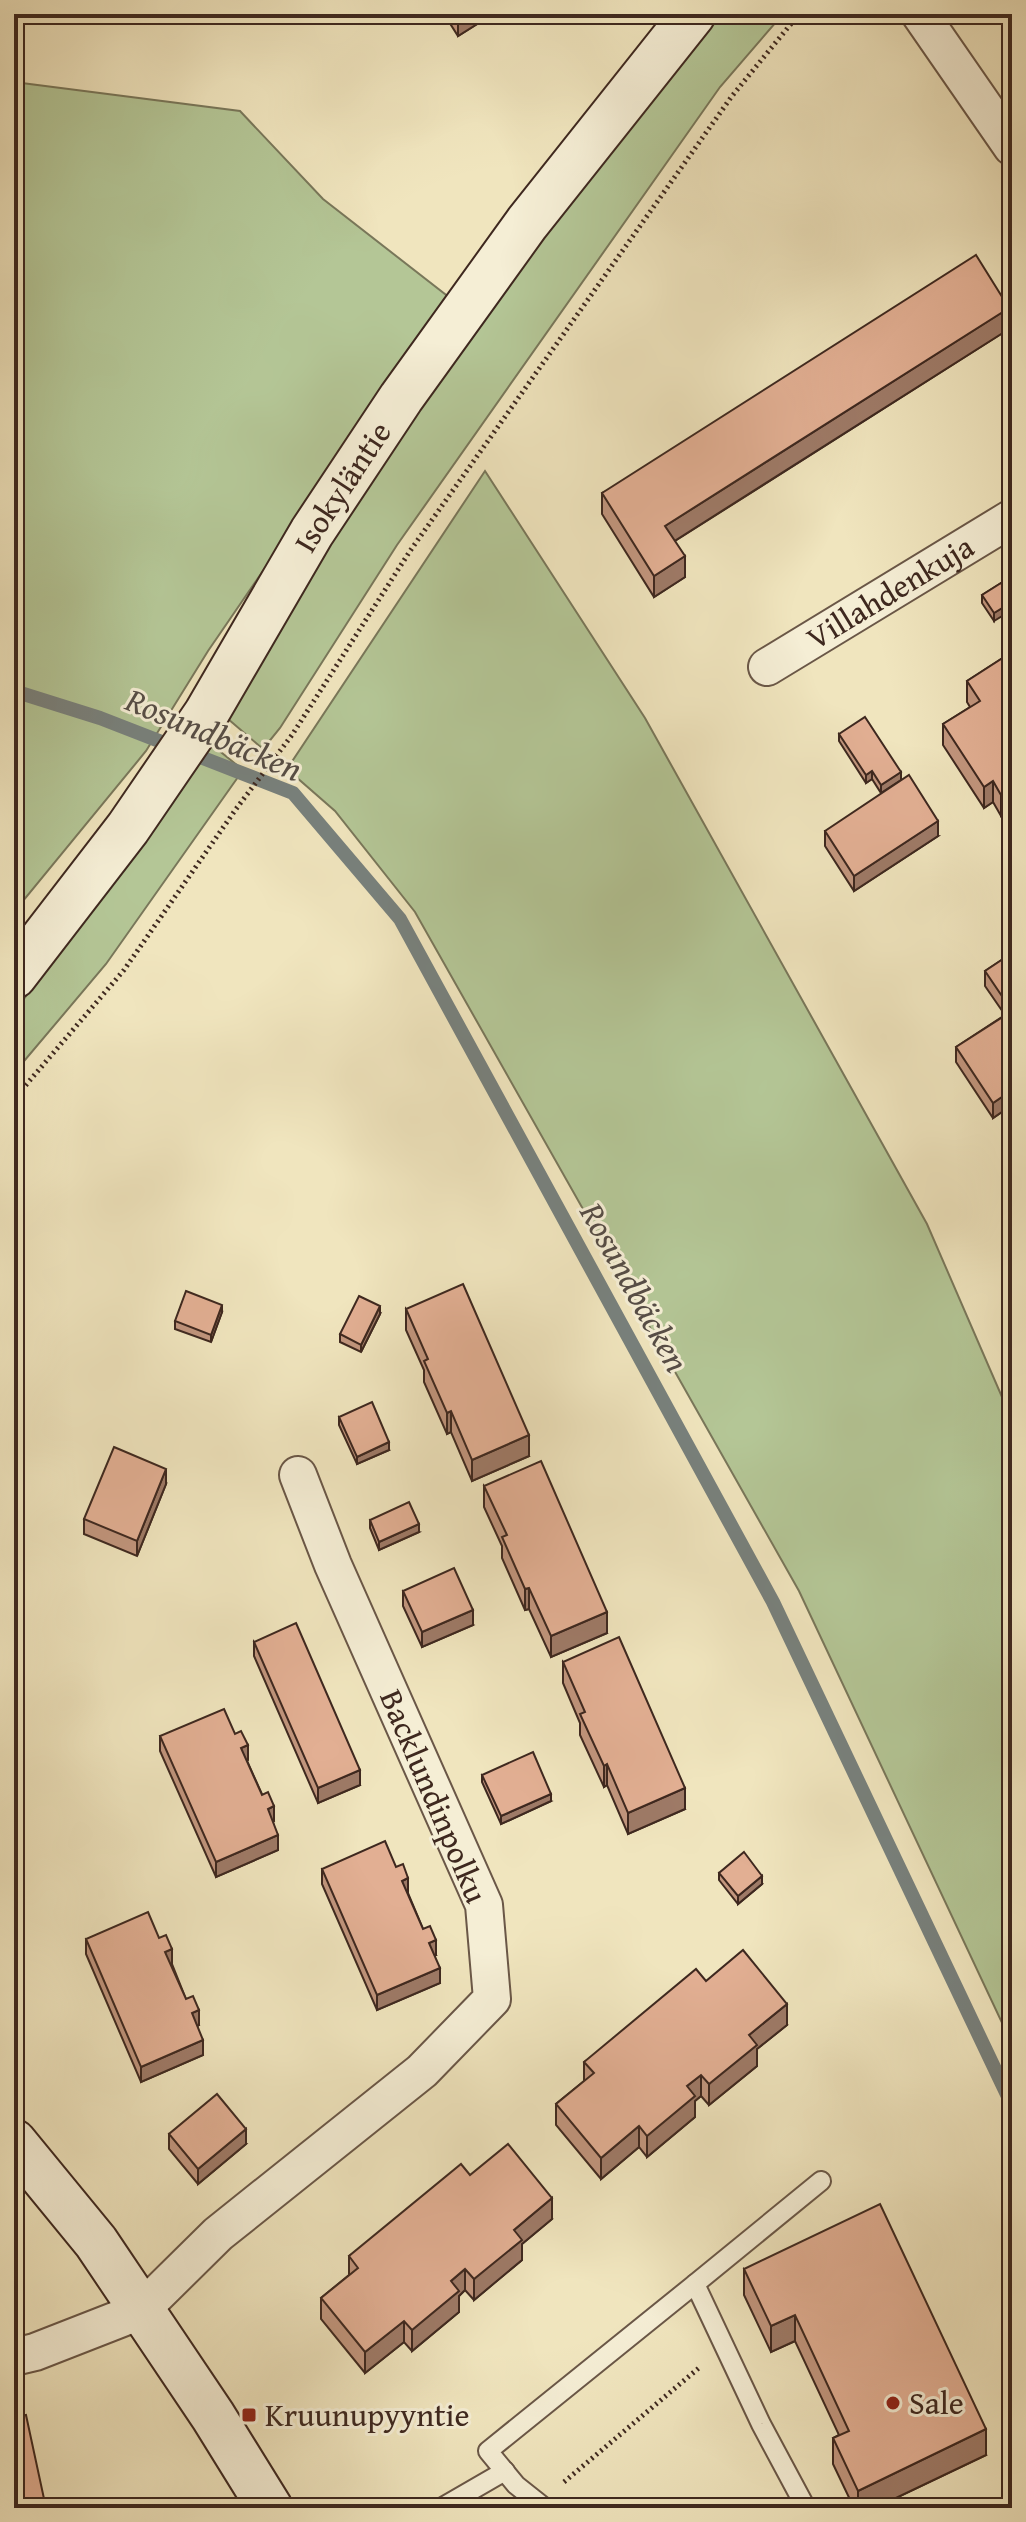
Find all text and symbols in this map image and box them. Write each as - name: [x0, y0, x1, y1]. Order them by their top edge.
- street label: Isokyläntie: [281, 412, 402, 561]
- street label: Villahdenkuja: [797, 523, 982, 661]
- water label: Rosundbäcken: [118, 674, 310, 793]
- water label: Rosundbäcken: [568, 1192, 702, 1381]
- street label: Backlundinpolku: [368, 1682, 501, 1910]
- place label: Sale: [909, 2379, 964, 2426]
- place label: Kruunupyyntie: [265, 2391, 469, 2438]
- marker: Sale: [884, 2394, 902, 2412]
- marker: Kruunupyyntie: [240, 2406, 258, 2424]

